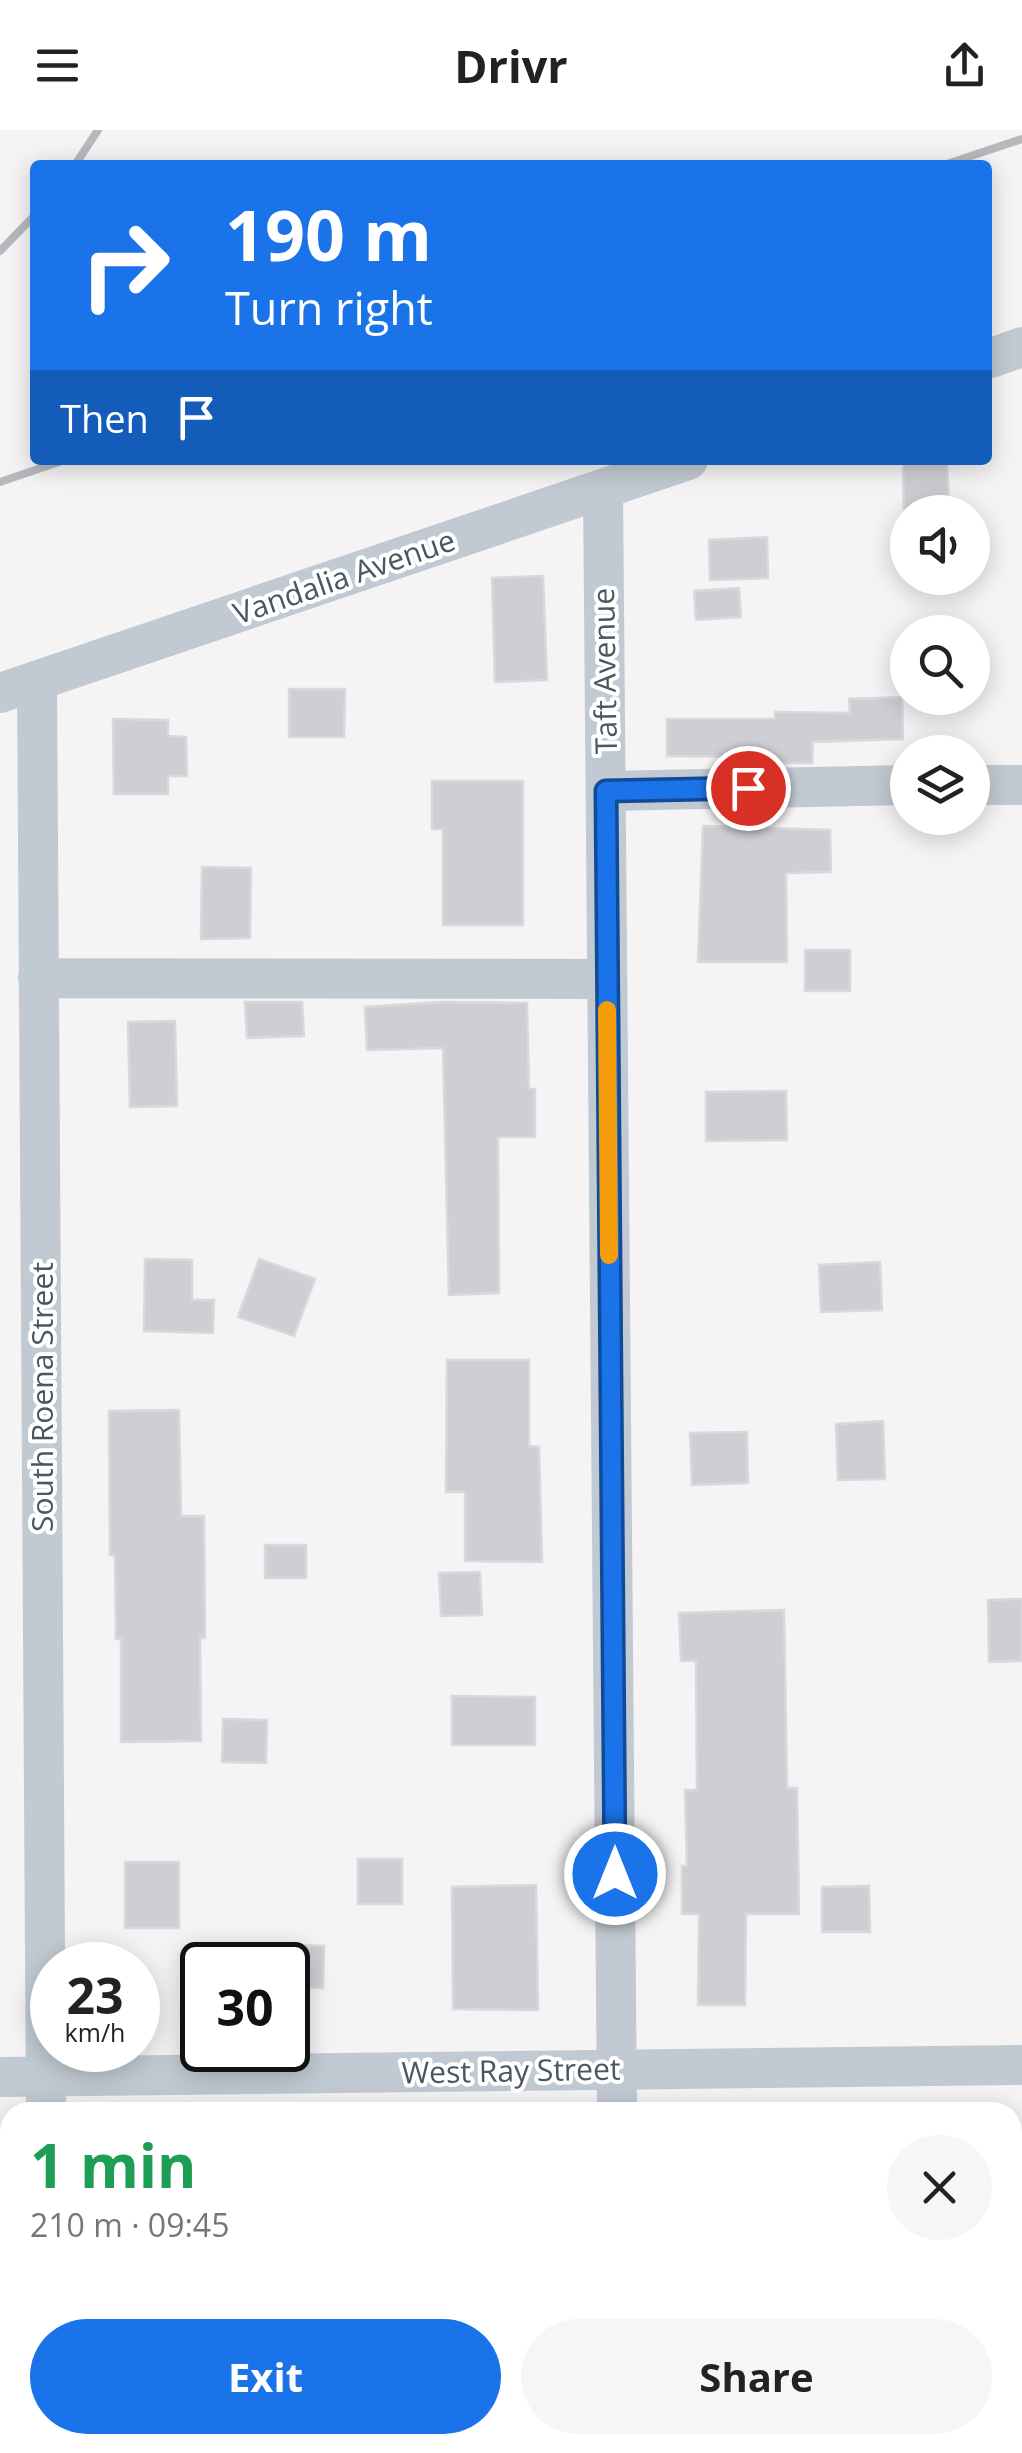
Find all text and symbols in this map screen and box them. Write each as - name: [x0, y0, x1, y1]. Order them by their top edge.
- text: Drivr: [454, 35, 568, 96]
- icon: menu: [30, 38, 85, 93]
- icon: share: [937, 38, 992, 93]
- text: 190 m: [225, 186, 432, 282]
- icon: right: [60, 200, 190, 330]
- text: Turn right: [225, 277, 433, 338]
- icon: arrive: [169, 390, 224, 445]
- text: Then: [60, 392, 149, 444]
- map controls: [890, 495, 990, 835]
- button: sound: [890, 495, 990, 595]
- street label: Vandalia Avenue: [228, 519, 460, 633]
- street label: Taft Avenue: [582, 588, 626, 754]
- button: search: [890, 615, 990, 715]
- button: layers: [890, 735, 990, 835]
- pin: [706, 746, 791, 831]
- icon: arrive: [721, 761, 776, 816]
- street label: South Roena Street: [21, 1262, 62, 1532]
- position arrow: [563, 1822, 667, 1926]
- speed limit sign: 30: [180, 1942, 310, 2072]
- text: 23: [66, 1961, 124, 2029]
- text: km/h: [65, 2015, 125, 2049]
- street label: West Ray Street: [401, 2048, 621, 2092]
- text: 1 min: [30, 2124, 197, 2206]
- button: close: [887, 2135, 992, 2240]
- text: 210 m · 09:45: [30, 2203, 229, 2246]
- button: Exit: [30, 2319, 501, 2434]
- button: Share: [521, 2319, 992, 2434]

